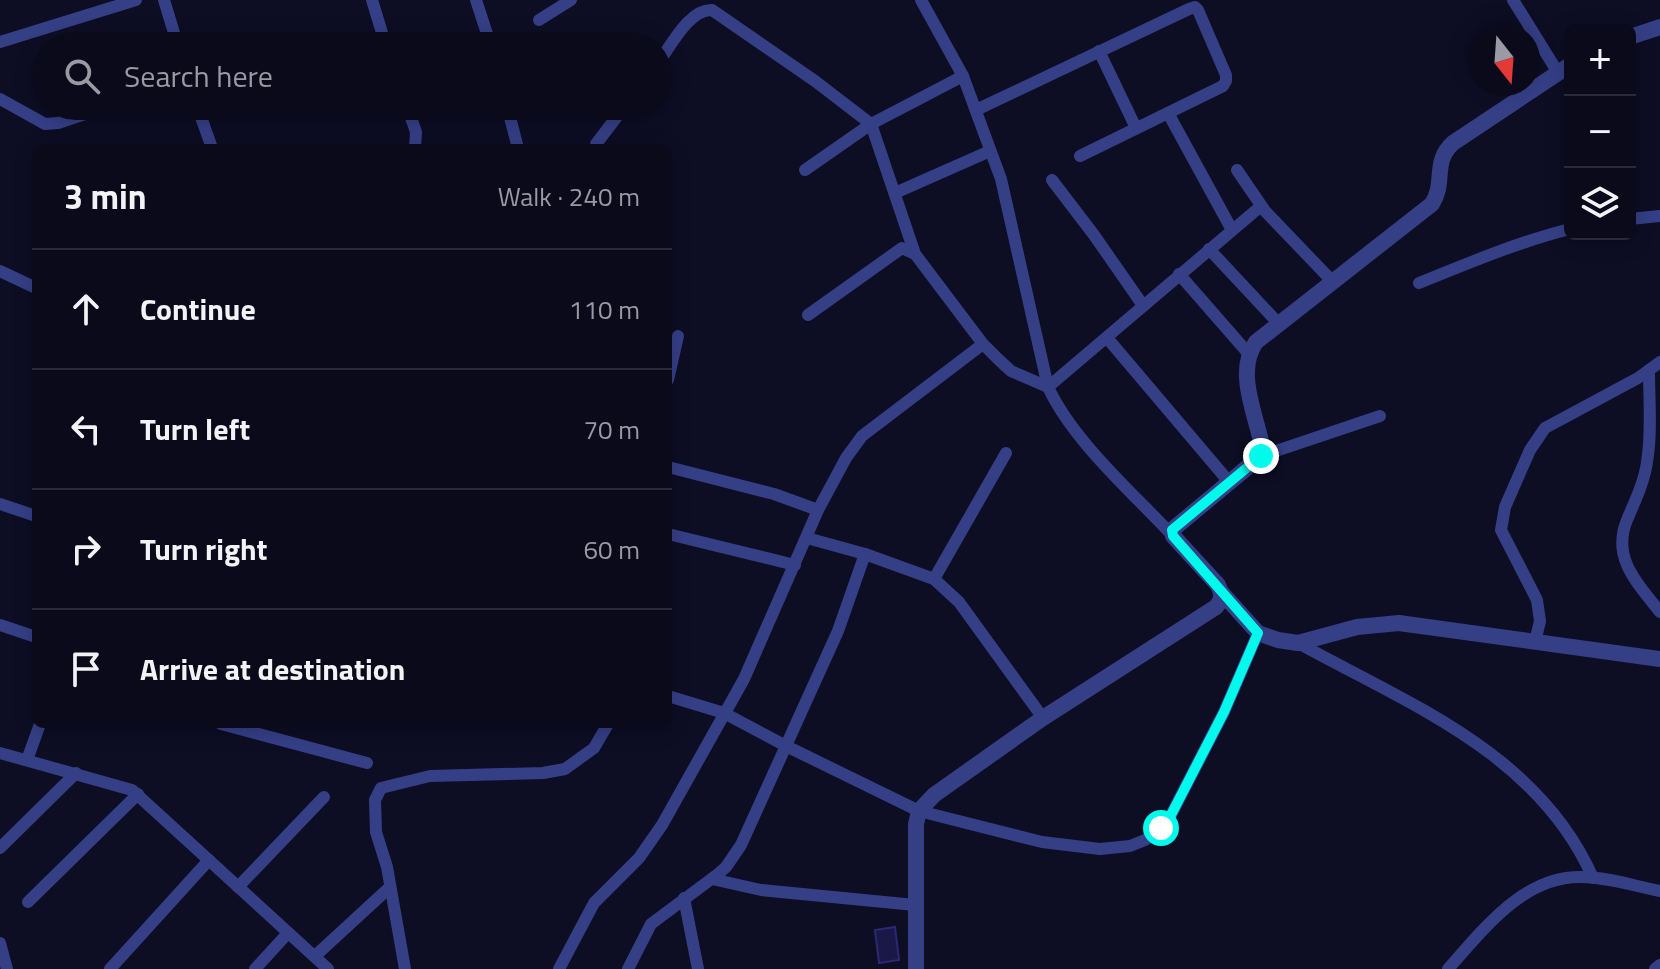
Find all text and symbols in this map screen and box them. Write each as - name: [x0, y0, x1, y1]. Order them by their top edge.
- north arrow: [1468, 24, 1540, 96]
- map controls: [1564, 24, 1636, 240]
- button: +: [1564, 24, 1636, 96]
- search box: [32, 32, 672, 120]
- text: Search here: [124, 53, 273, 99]
- icon: search: [60, 54, 104, 98]
- button: −: [1564, 96, 1636, 168]
- button: layers: [1564, 168, 1636, 240]
- text: 3 min: [64, 170, 147, 222]
- text: Walk · 240 m: [498, 177, 640, 216]
- text: Continue: [140, 286, 256, 332]
- icon: ahead: [64, 287, 108, 331]
- text: 110 m: [569, 290, 640, 329]
- text: Turn left: [140, 406, 250, 452]
- icon: left: [64, 407, 108, 451]
- text: 70 m: [583, 410, 640, 449]
- route end: [1243, 438, 1279, 474]
- text: Turn right: [140, 526, 268, 572]
- icon: right: [64, 527, 108, 571]
- text: 60 m: [583, 530, 640, 569]
- text: Arrive at destination: [140, 646, 405, 692]
- icon: arrive: [64, 647, 108, 691]
- route start: [1143, 810, 1179, 846]

